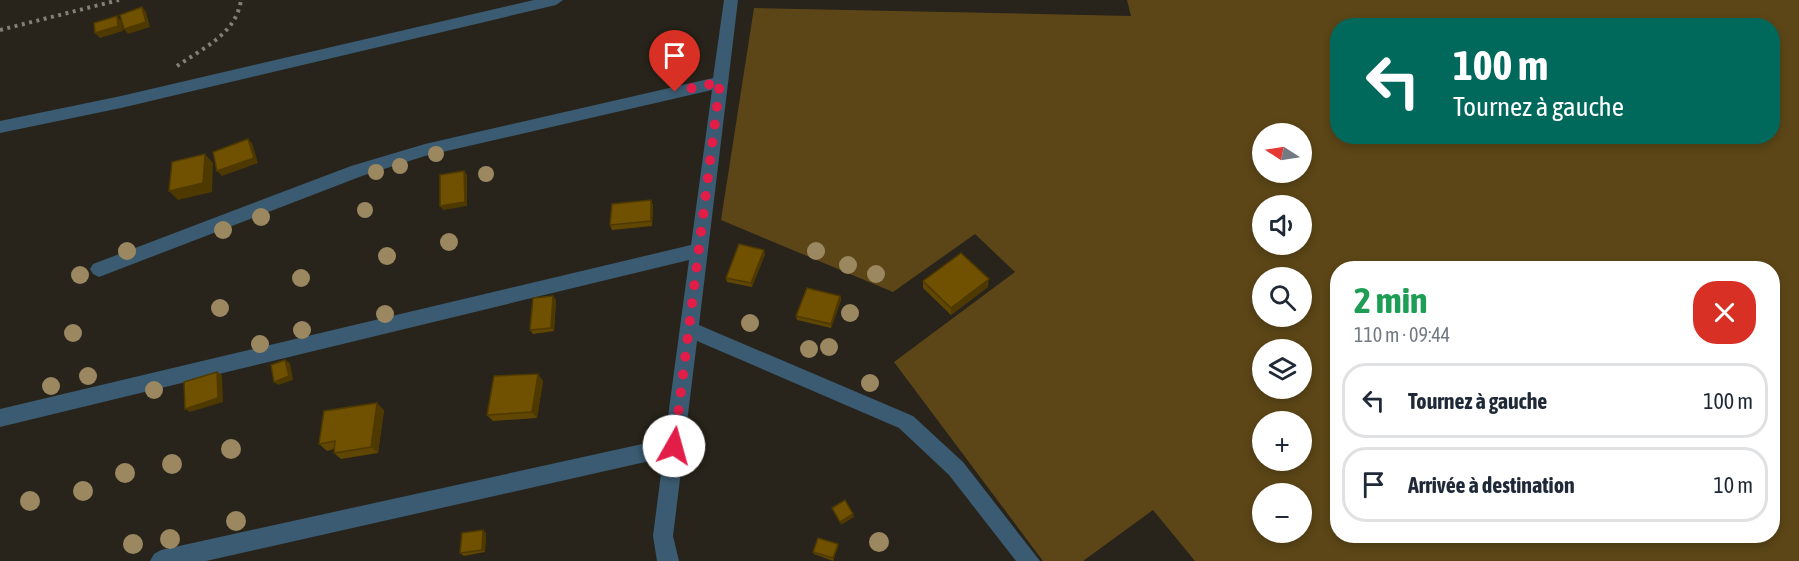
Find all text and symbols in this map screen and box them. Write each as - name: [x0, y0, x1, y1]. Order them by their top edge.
- pin: [649, 30, 700, 92]
- icon: arrive: [658, 39, 691, 72]
- text: 100 m: [1453, 41, 1548, 89]
- icon: left: [1354, 42, 1432, 120]
- text: Tournez à gauche: [1453, 91, 1624, 122]
- north arrow: [1252, 123, 1312, 183]
- map controls: [1252, 123, 1312, 543]
- button: sound: [1252, 195, 1312, 255]
- button: search: [1252, 267, 1312, 327]
- text: 2 min: [1354, 279, 1428, 321]
- button: close: [1693, 281, 1756, 344]
- text: 110 m · 09:44: [1354, 323, 1450, 346]
- button: layers: [1252, 339, 1312, 399]
- icon: left: [1357, 384, 1390, 417]
- text: Tournez à gauche: [1408, 388, 1547, 414]
- text: 100 m: [1703, 388, 1753, 414]
- button: +: [1252, 411, 1312, 471]
- position arrow: [642, 414, 706, 478]
- icon: arrive: [1357, 468, 1390, 501]
- text: Arrivée à destination: [1408, 472, 1575, 498]
- text: 10 m: [1713, 472, 1753, 498]
- button: −: [1252, 483, 1312, 543]

